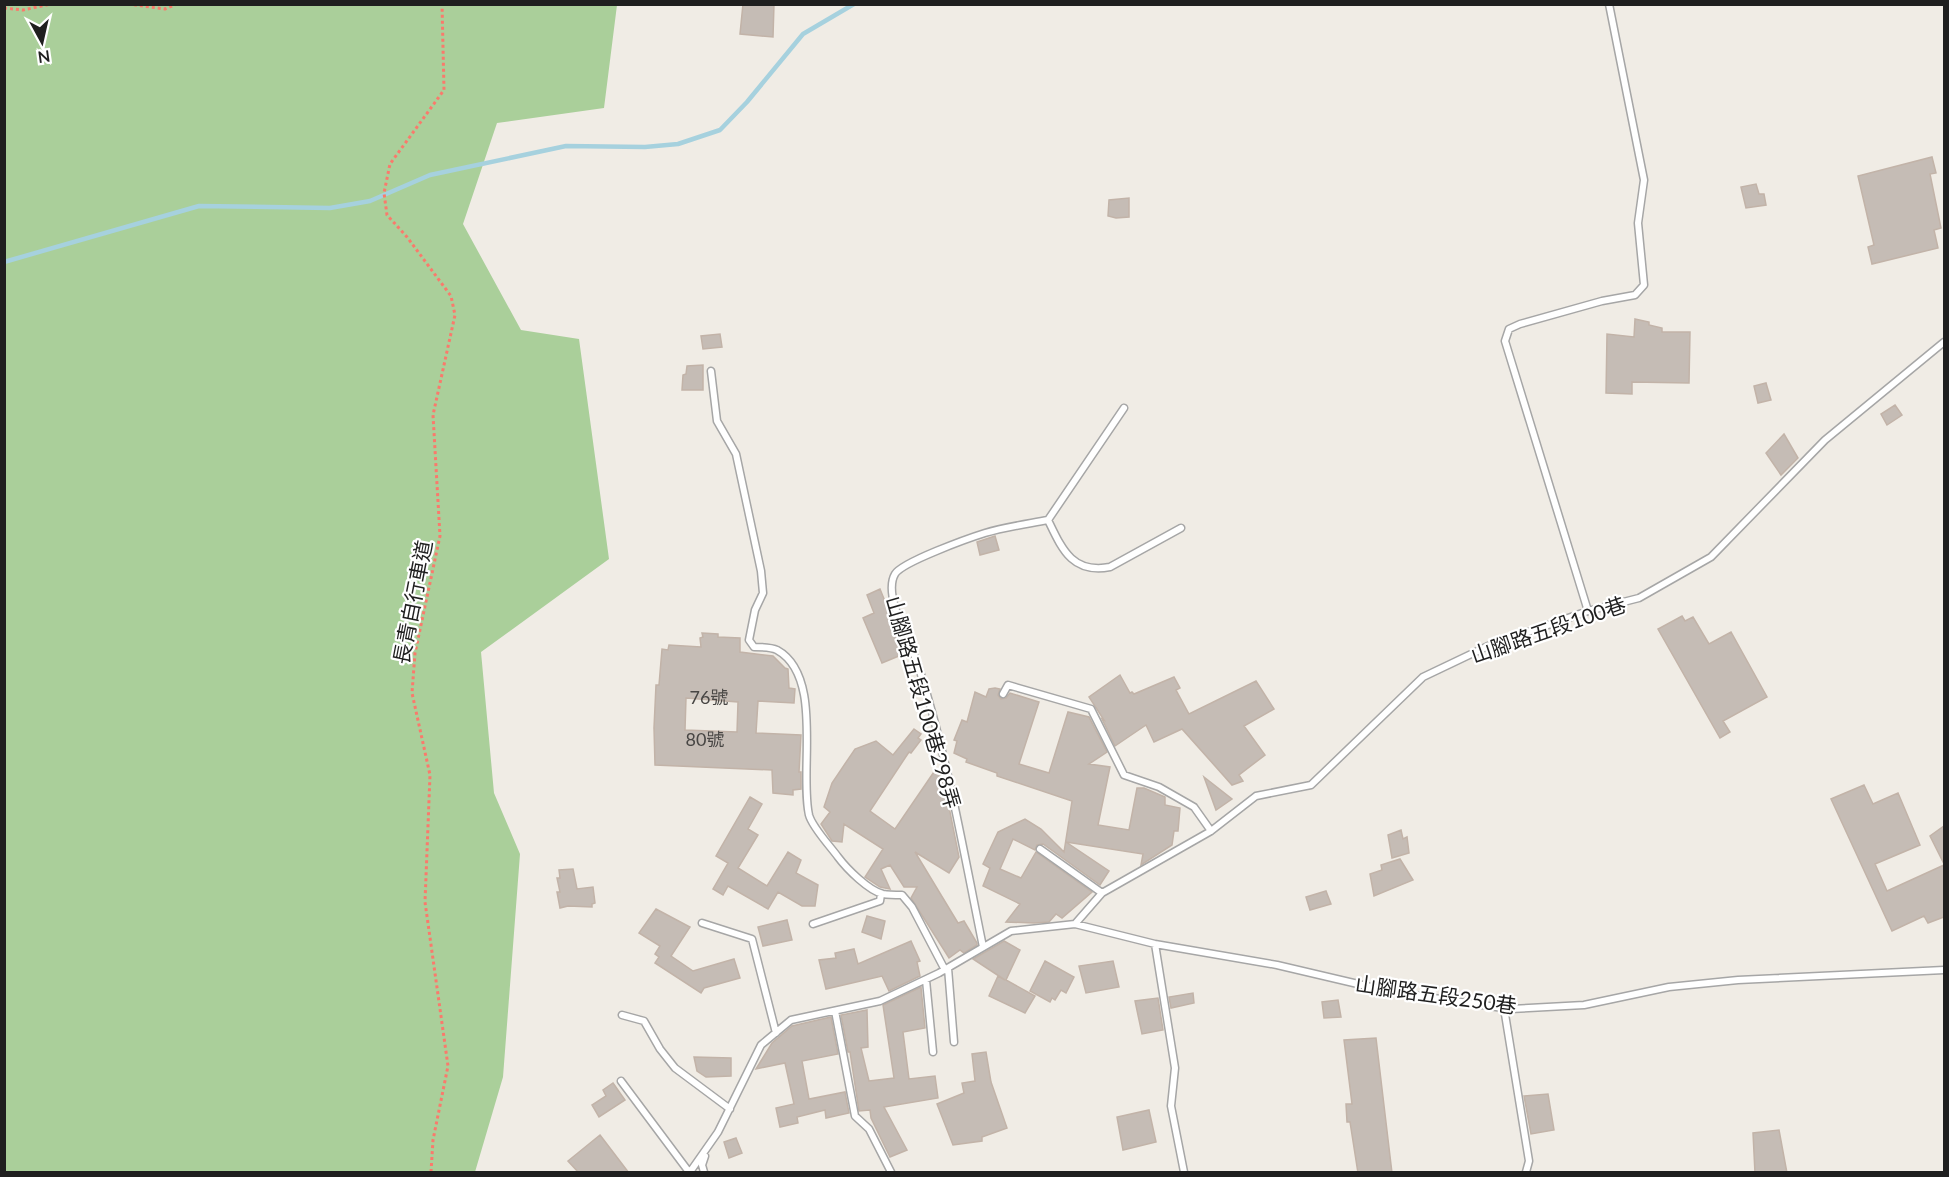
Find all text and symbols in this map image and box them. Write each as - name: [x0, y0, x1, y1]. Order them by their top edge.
- north arrow: [12, 12, 72, 72]
- text: N: [37, 47, 52, 68]
- street label: 長青自行車道: [388, 538, 436, 666]
- street label: 山腳路五段100巷: [1467, 591, 1629, 667]
- street label: 山腳路五段100巷298弄: [882, 593, 966, 811]
- house number: 76號: [690, 686, 728, 708]
- house number: 80號: [686, 728, 724, 750]
- street label: 山腳路五段250巷: [1354, 970, 1518, 1018]

